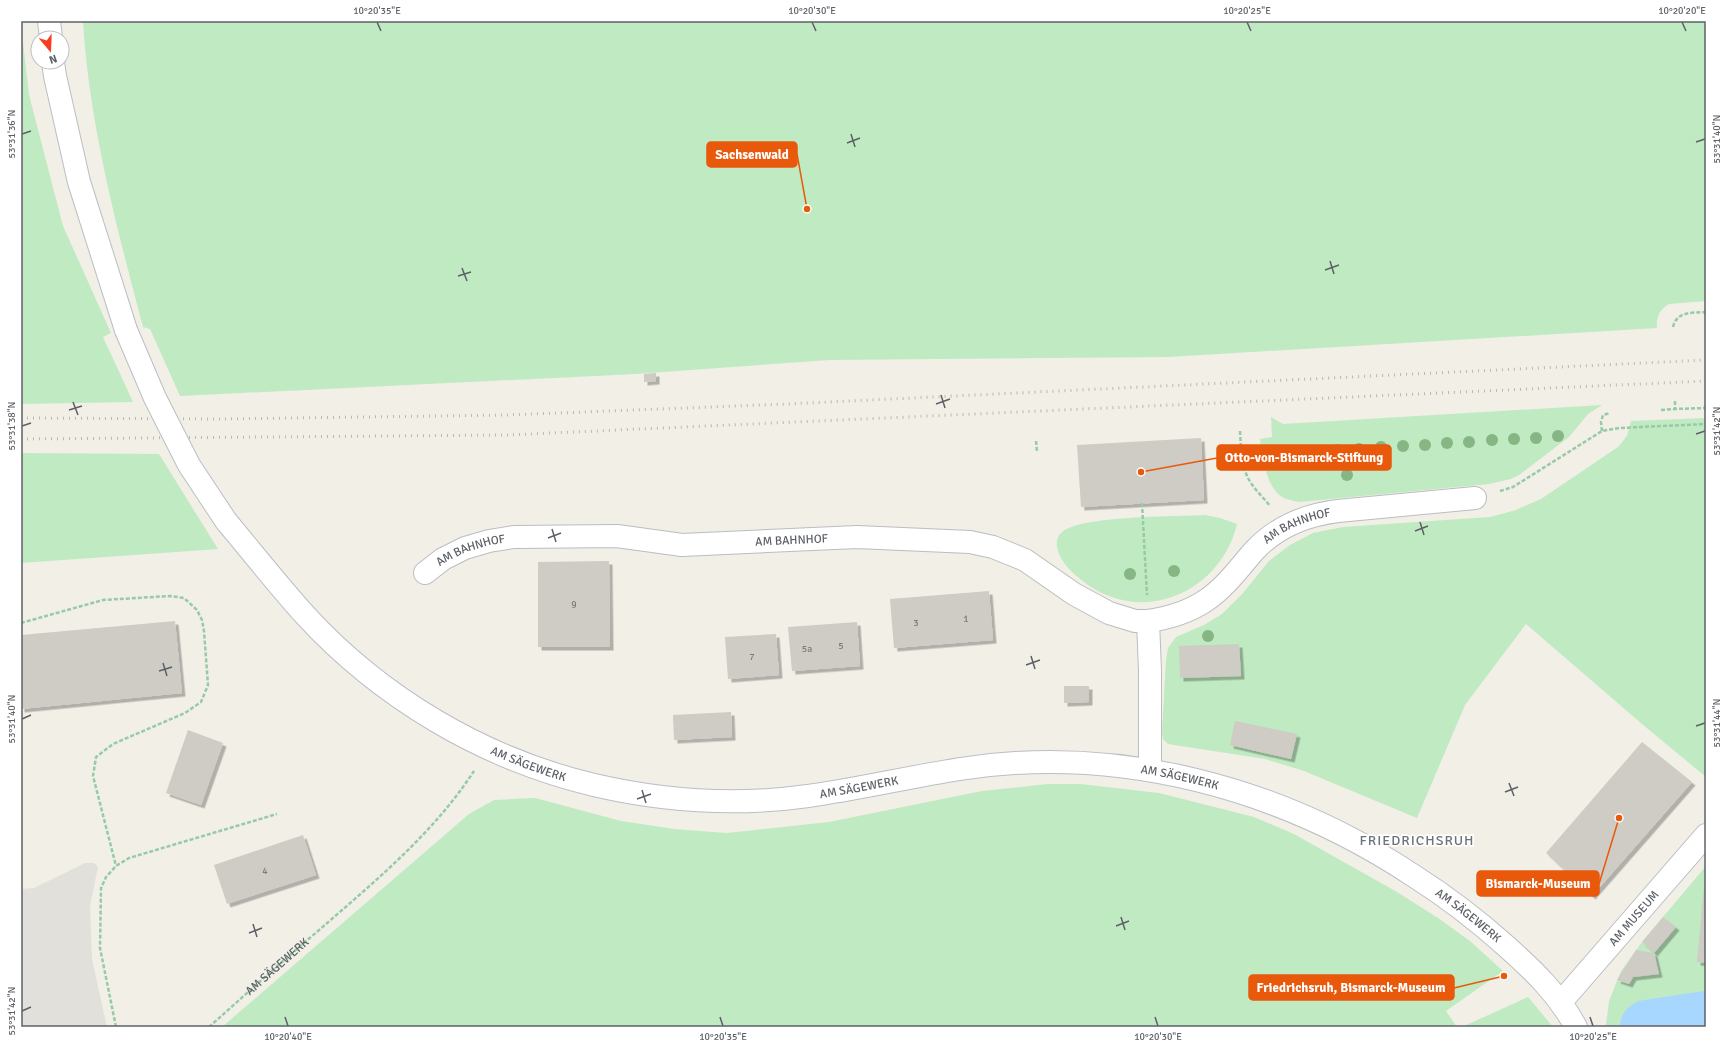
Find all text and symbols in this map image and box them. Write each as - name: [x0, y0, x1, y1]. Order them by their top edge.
- text: 10°20'35"E: [353, 5, 401, 17]
- text: 10°20'30"E: [788, 5, 836, 17]
- text: 10°20'25"E: [1223, 5, 1271, 17]
- text: 10°20'20"E: [1658, 5, 1706, 17]
- north arrow: [30, 30, 70, 70]
- text: N: [47, 52, 59, 66]
- text: 53°31'36"N: [6, 110, 18, 158]
- text: 53°31'40"N: [1711, 115, 1723, 163]
- callout: Sachsenwald: [707, 142, 797, 167]
- text: Sachsenwald: [715, 147, 789, 163]
- text: 53°31'38"N: [6, 402, 18, 450]
- text: 53°31'42"N: [1711, 407, 1723, 455]
- callout: Otto-von-Bismarck-Stiftung: [1217, 445, 1391, 470]
- text: Otto-von-Bismarck-Stiftung: [1225, 450, 1383, 466]
- street label: AM BAHNHOF: [1260, 505, 1332, 547]
- street label: AM BAHNHOF: [755, 531, 828, 550]
- street label: AM BAHNHOF: [433, 532, 506, 570]
- house number: 9: [571, 599, 577, 611]
- house number: 1: [963, 613, 969, 625]
- house number: 3: [913, 617, 919, 629]
- house number: 5: [838, 640, 844, 652]
- house number: 5a: [802, 643, 812, 655]
- house number: 7: [749, 651, 755, 663]
- text: 53°31'40"N: [6, 695, 18, 743]
- text: 53°31'44"N: [1711, 699, 1723, 747]
- street label: AM SÄGEWERK: [488, 743, 568, 785]
- street label: AM SÄGEWERK: [1140, 762, 1220, 794]
- street label: AM SÄGEWERK: [819, 773, 899, 802]
- district label: FRIEDRICHSRUH: [1359, 832, 1475, 849]
- house number: 4: [262, 865, 268, 877]
- callout: Bismarck-Museum: [1477, 871, 1599, 896]
- text: Bismarck-Museum: [1485, 876, 1591, 892]
- street label: AM SÄGEWERK: [1432, 885, 1504, 946]
- street label: AM MUSEUM: [1606, 888, 1662, 949]
- street label: AM SÄGEWERK: [243, 935, 312, 999]
- callout: Friedrichsruh, Bismarck-Museum: [1249, 975, 1454, 1000]
- text: Friedrichsruh, Bismarck-Museum: [1257, 980, 1446, 996]
- text: 53°31'42"N: [6, 987, 18, 1035]
- text: 10°20'40"E: [264, 1031, 312, 1043]
- text: 10°20'35"E: [699, 1031, 747, 1043]
- text: 10°20'30"E: [1134, 1031, 1182, 1043]
- text: 10°20'25"E: [1569, 1031, 1617, 1043]

